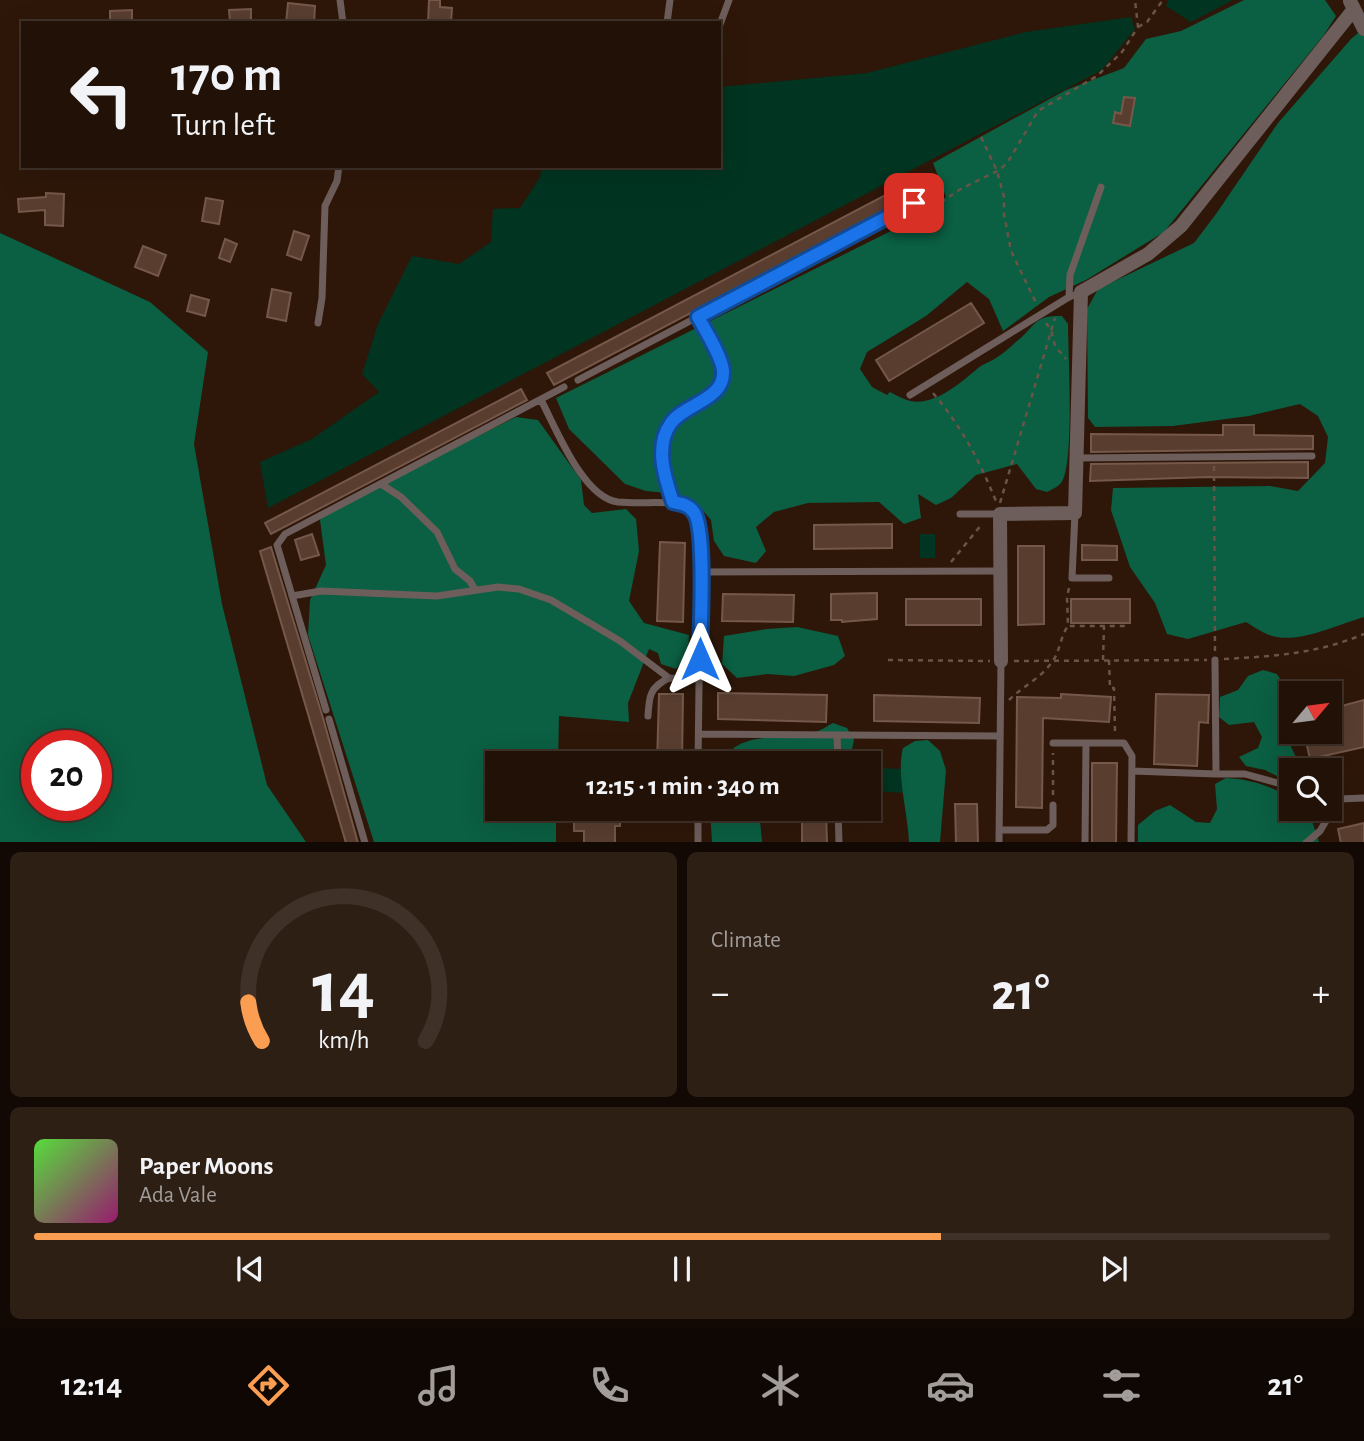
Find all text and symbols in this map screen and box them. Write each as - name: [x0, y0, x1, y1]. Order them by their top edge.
- icon: left: [56, 49, 147, 140]
- text: 170 m: [171, 51, 282, 100]
- text: Turn left: [171, 109, 275, 141]
- pin: [884, 173, 944, 233]
- icon: arrive: [895, 184, 933, 222]
- position arrow: [663, 622, 737, 696]
- north arrow: [1279, 681, 1342, 744]
- map controls: [1279, 681, 1342, 821]
- speed limit sign: 20: [21, 730, 112, 821]
- button: search: [1279, 758, 1342, 821]
- text: 12:15 · 1 min · 340 m: [586, 773, 780, 799]
- text: Climate: [711, 929, 781, 952]
- text: 14: [312, 953, 375, 1026]
- text: 21°: [991, 967, 1050, 1019]
- text: −: [711, 975, 729, 1013]
- text: +: [1312, 975, 1330, 1013]
- text: km/h: [318, 1027, 369, 1052]
- text: Paper Moons: [139, 1153, 274, 1179]
- text: Ada Vale: [139, 1184, 217, 1207]
- icon: previous: [231, 1250, 269, 1288]
- icon: pause: [663, 1250, 701, 1288]
- icon: next: [1095, 1250, 1133, 1288]
- icon: directions: [244, 1361, 293, 1410]
- icon: music: [414, 1361, 463, 1410]
- icon: phone: [585, 1361, 634, 1410]
- icon: climate: [756, 1361, 805, 1410]
- icon: car: [926, 1361, 975, 1410]
- icon: filters: [1097, 1361, 1146, 1410]
- text: 12:14: [61, 1369, 122, 1401]
- text: 21°: [1267, 1369, 1303, 1401]

